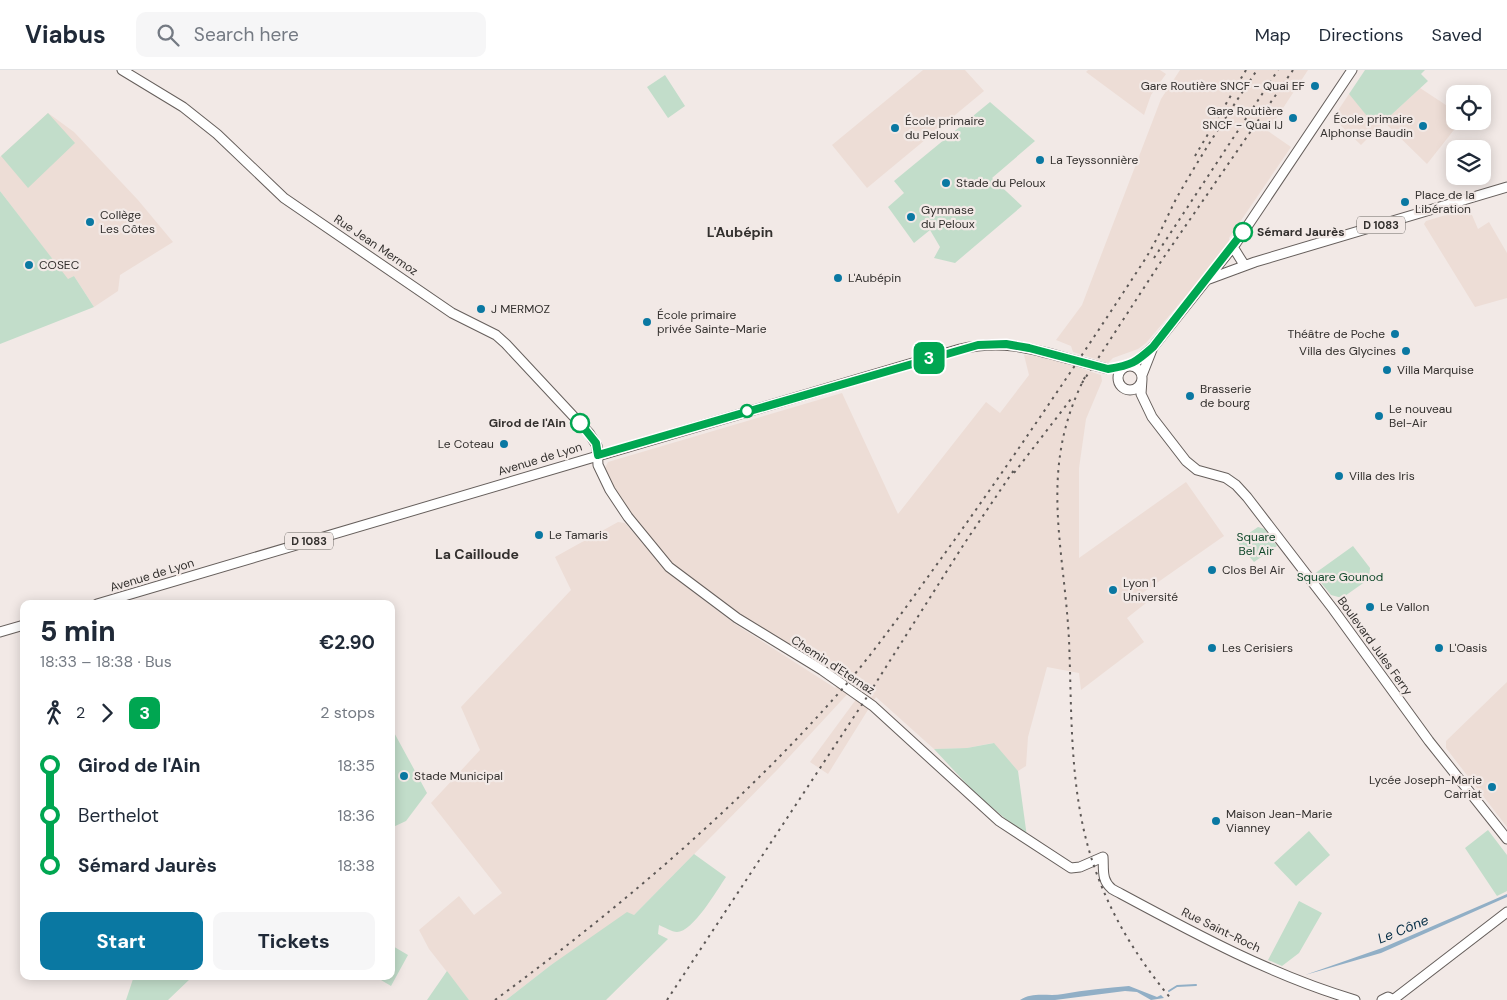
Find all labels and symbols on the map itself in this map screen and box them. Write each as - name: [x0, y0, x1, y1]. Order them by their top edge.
- place label: Gare Routière SNCF - Quai EF: [1141, 78, 1306, 94]
- marker: Gare Routière SNCF - Quai EF: [1309, 80, 1321, 92]
- place label: Gare Routière SNCF - Quai IJ: [1202, 103, 1283, 133]
- place label: École primaire Alphonse Baudin: [1320, 111, 1413, 141]
- marker: Gare Routière SNCF - Quai IJ: [1287, 112, 1299, 124]
- place label: École primaire du Peloux: [905, 113, 985, 143]
- marker: École primaire Alphonse Baudin: [1417, 120, 1429, 132]
- marker: École primaire du Peloux: [889, 122, 901, 134]
- place label: La Teyssonnière: [1050, 152, 1138, 168]
- marker: La Teyssonnière: [1034, 154, 1046, 166]
- place label: Stade du Peloux: [956, 175, 1045, 191]
- marker: Stade du Peloux: [940, 177, 952, 189]
- place label: Place de la Libération: [1415, 187, 1475, 217]
- marker: Place de la Libération: [1399, 196, 1411, 208]
- place label: Gymnase du Peloux: [921, 202, 975, 232]
- place label: Collège Les Côtes: [100, 207, 155, 237]
- street label: Rue Jean Mermoz: [331, 211, 421, 279]
- marker: Gymnase du Peloux: [905, 211, 917, 223]
- marker: Collège Les Côtes: [84, 216, 96, 228]
- road number: D 1083: [1357, 216, 1405, 234]
- marker: Sémard Jaurès: [1233, 222, 1253, 242]
- district label: L'Aubépin: [707, 223, 773, 241]
- place label: Sémard Jaurès: [1257, 224, 1345, 240]
- place label: COSEC: [39, 257, 80, 273]
- marker: COSEC: [23, 259, 35, 271]
- place label: L'Aubépin: [848, 270, 901, 286]
- marker: L'Aubépin: [832, 272, 844, 284]
- place label: J MERMOZ: [491, 301, 550, 317]
- marker: J MERMOZ: [475, 303, 487, 315]
- place label: École primaire privée Sainte-Marie: [657, 307, 767, 337]
- marker: École primaire privée Sainte-Marie: [641, 316, 653, 328]
- place label: Théâtre de Poche: [1287, 326, 1385, 342]
- marker: Théâtre de Poche: [1389, 328, 1401, 340]
- line badge: 3: [913, 342, 945, 374]
- place label: Villa des Glycines: [1299, 343, 1396, 359]
- marker: Villa des Glycines: [1400, 345, 1412, 357]
- place label: Villa Marquise: [1397, 362, 1474, 378]
- marker: Villa Marquise: [1381, 364, 1393, 376]
- place label: Brasserie de bourg: [1200, 381, 1251, 411]
- marker: Brasserie de bourg: [1184, 390, 1196, 402]
- place label: Le nouveau Bel-Air: [1389, 401, 1452, 431]
- unlabelled marker: [740, 404, 754, 418]
- marker: Le nouveau Bel-Air: [1373, 410, 1385, 422]
- marker: Girod de l'Ain: [570, 413, 590, 433]
- place label: Girod de l'Ain: [489, 415, 566, 431]
- place label: Le Coteau: [438, 436, 494, 452]
- marker: Le Coteau: [498, 438, 510, 450]
- street label: Avenue de Lyon: [496, 439, 584, 479]
- place label: Villa des Iris: [1349, 468, 1415, 484]
- marker: Villa des Iris: [1333, 470, 1345, 482]
- place label: Le Tamaris: [549, 527, 608, 543]
- marker: Le Tamaris: [533, 529, 545, 541]
- park label: Square Bel Air: [1237, 529, 1276, 559]
- road number: D 1083: [285, 532, 333, 550]
- district label: La Cailloude: [435, 545, 519, 563]
- street label: Avenue de Lyon: [108, 555, 196, 595]
- place label: Clos Bel Air: [1222, 562, 1285, 578]
- marker: Clos Bel Air: [1206, 564, 1218, 576]
- park label: Square Gounod: [1297, 569, 1383, 585]
- place label: Lyon 1 Université: [1123, 575, 1178, 605]
- marker: Lyon 1 Université: [1107, 584, 1119, 596]
- street label: Boulevard Jules Ferry: [1334, 594, 1416, 699]
- place label: Le Vallon: [1380, 599, 1429, 615]
- marker: Le Vallon: [1364, 601, 1376, 613]
- street label: Chemin d'Eternaz: [788, 632, 878, 698]
- place label: Les Cerisiers: [1222, 640, 1293, 656]
- place label: L'Oasis: [1449, 640, 1487, 656]
- marker: Les Cerisiers: [1206, 642, 1218, 654]
- marker: L'Oasis: [1433, 642, 1445, 654]
- place label: Stade Municipal: [414, 768, 503, 784]
- marker: Stade Municipal: [398, 770, 410, 782]
- place label: Lycée Joseph-Marie Carriat: [1369, 772, 1482, 802]
- marker: Lycée Joseph-Marie Carriat: [1486, 781, 1498, 793]
- place label: Maison Jean-Marie Vianney: [1226, 806, 1332, 836]
- marker: Maison Jean-Marie Vianney: [1210, 815, 1222, 827]
- street label: Rue Saint-Roch: [1179, 904, 1263, 956]
- water label: Le Cône: [1375, 911, 1431, 947]

